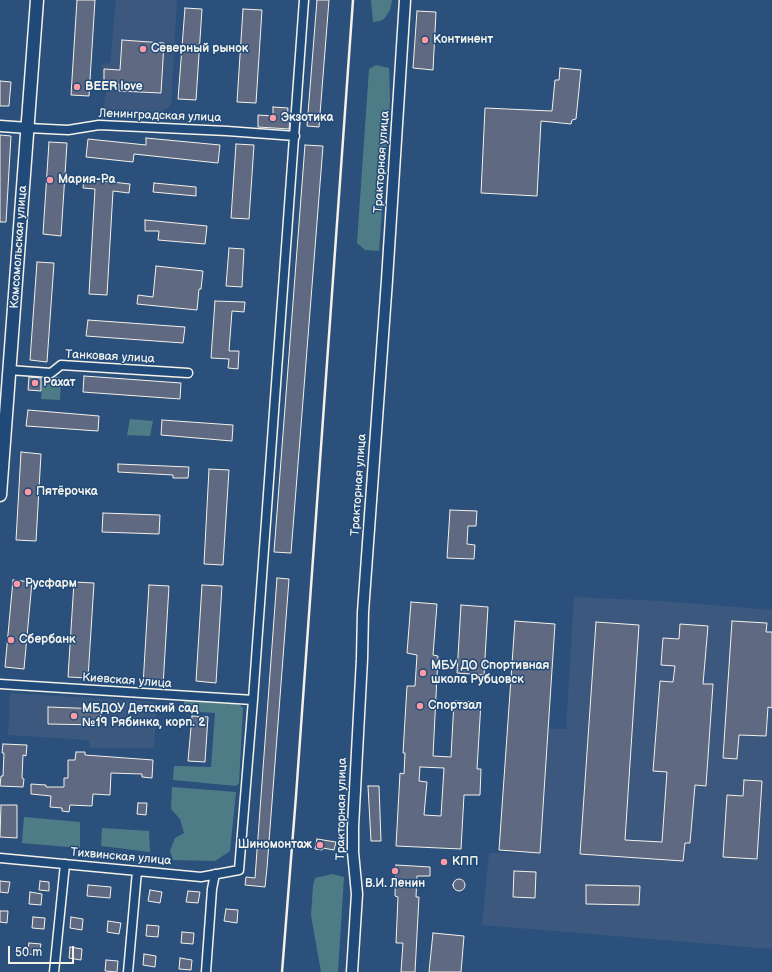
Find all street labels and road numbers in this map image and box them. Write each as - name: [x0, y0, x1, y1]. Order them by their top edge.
- street label: Ленинградская улица: [98, 107, 222, 125]
- street label: Тракторная улица: [371, 110, 393, 214]
- street label: Комсомольская улица: [8, 185, 30, 309]
- street label: Танковая улица: [65, 347, 155, 367]
- street label: Тракторная улица: [348, 433, 370, 537]
- street label: Киевская улица: [82, 671, 172, 691]
- street label: Тракторная улица: [334, 758, 350, 860]
- street label: Тихвинская улица: [70, 845, 172, 869]

